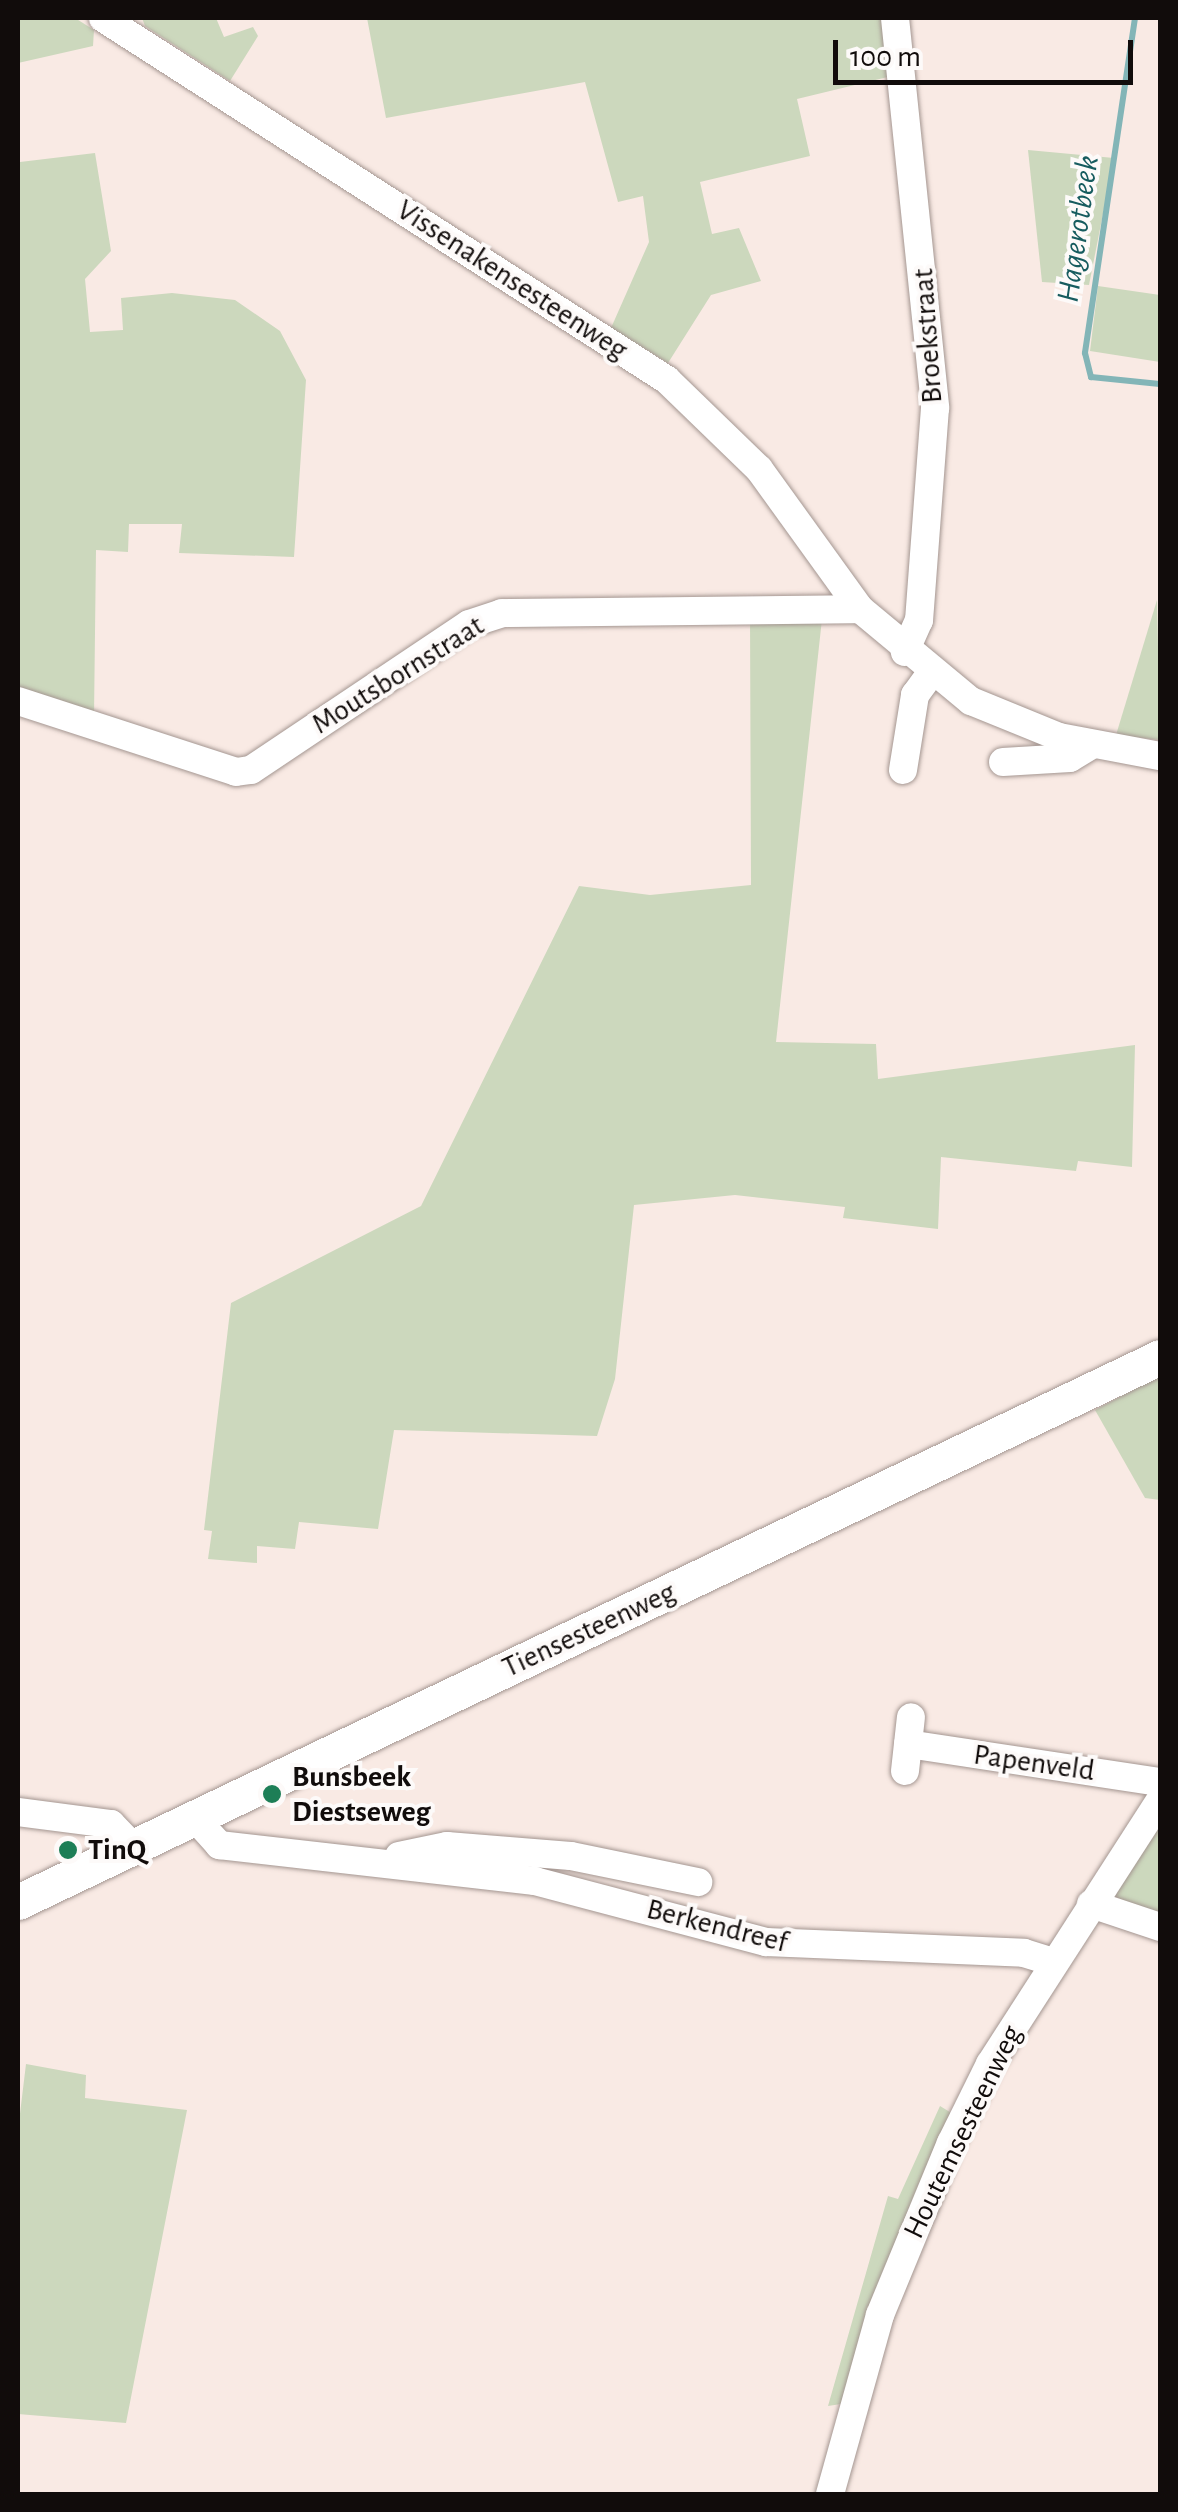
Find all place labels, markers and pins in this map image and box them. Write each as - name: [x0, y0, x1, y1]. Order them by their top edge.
- place label: Bunsbeek Diestseweg: [292, 1759, 430, 1830]
- marker: Bunsbeek Diestseweg: [261, 1783, 283, 1805]
- place label: TinQ: [88, 1832, 146, 1868]
- marker: TinQ: [57, 1839, 79, 1861]

